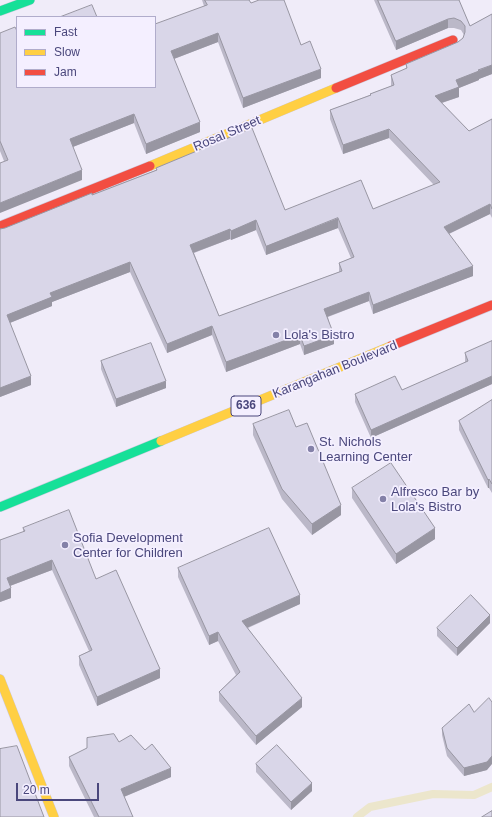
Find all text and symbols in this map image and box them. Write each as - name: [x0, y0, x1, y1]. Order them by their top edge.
- legend: [16, 16, 156, 88]
- text: Fast: [54, 25, 77, 39]
- text: Slow: [54, 45, 80, 59]
- text: Jam: [54, 65, 77, 79]
- street label: Rosal Street: [191, 113, 263, 155]
- place label: Lola's Bistro: [284, 327, 354, 343]
- marker: Lola's Bistro: [271, 330, 281, 340]
- street label: Karangahan Boulevard: [270, 338, 400, 402]
- road number: 636: [231, 396, 261, 416]
- place label: St. Nichols Learning Center: [319, 434, 412, 465]
- marker: St. Nichols Learning Center: [306, 444, 316, 454]
- place label: Alfresco Bar by Lola's Bistro: [391, 484, 479, 515]
- marker: Alfresco Bar by Lola's Bistro: [378, 494, 388, 504]
- place label: Sofia Development Center for Children: [73, 530, 183, 561]
- marker: Sofia Development Center for Children: [60, 540, 70, 550]
- scale bar: [18, 775, 101, 801]
- text: 20 m: [23, 783, 50, 797]

